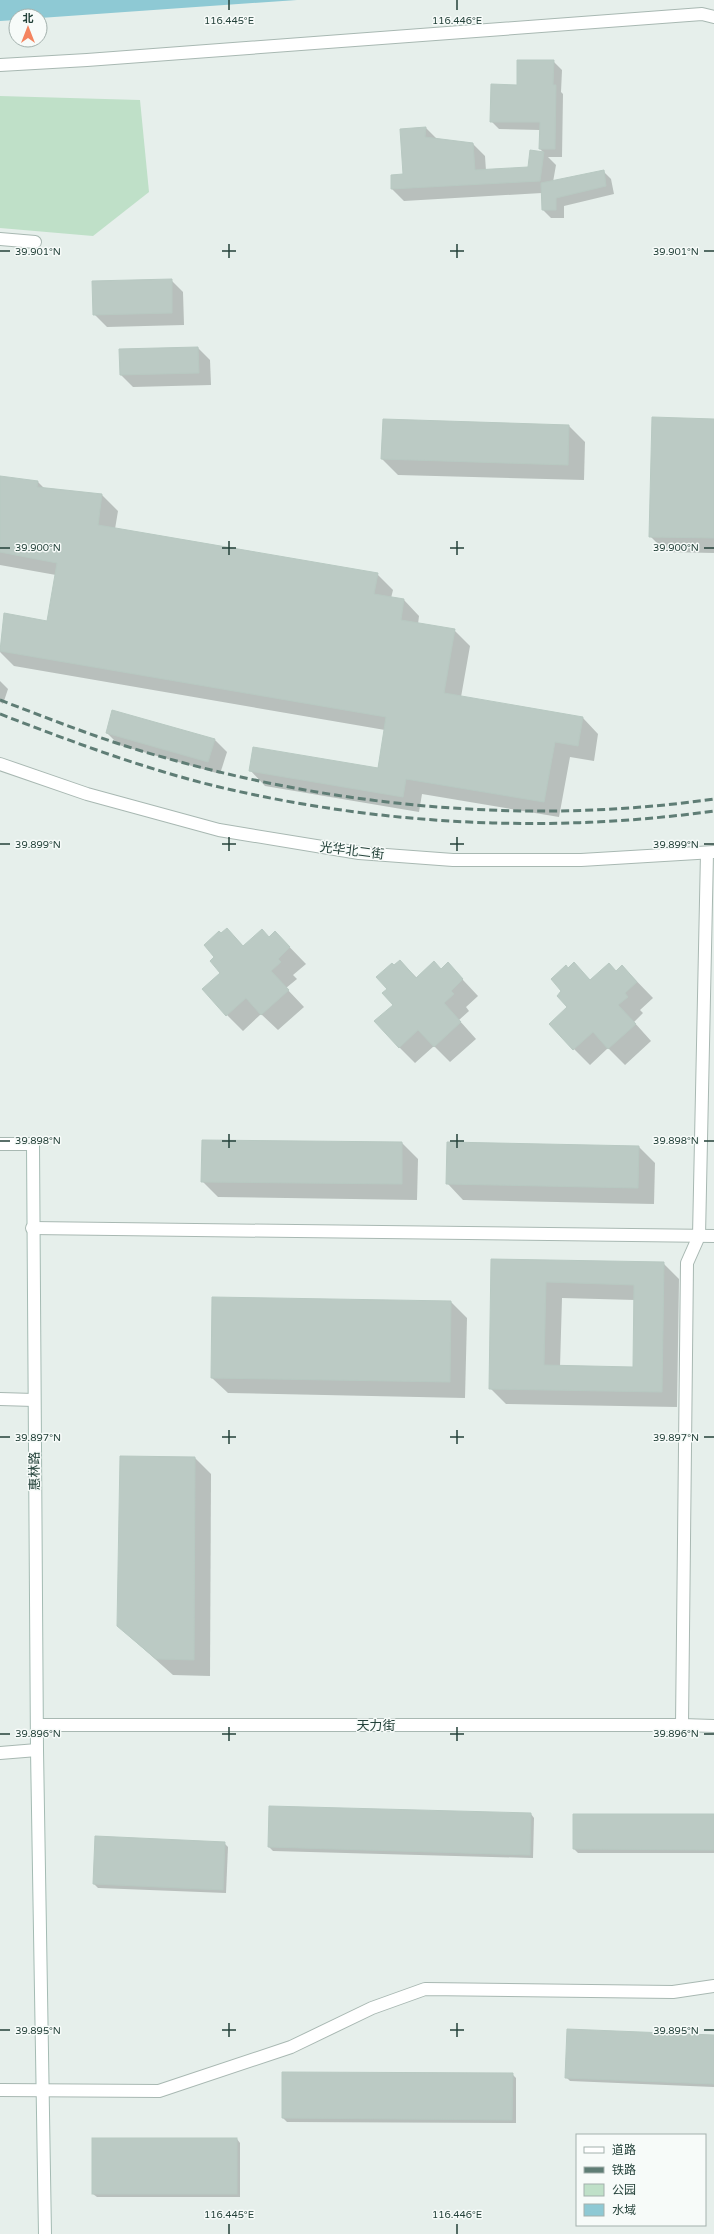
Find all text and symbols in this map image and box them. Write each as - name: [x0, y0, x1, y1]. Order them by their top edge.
- north arrow: [8, 8, 48, 48]
- text: 北: [23, 12, 34, 25]
- text: 116.445°E: [204, 15, 254, 27]
- text: 116.446°E: [432, 15, 482, 27]
- text: 39.901°N: [15, 246, 61, 258]
- text: 39.901°N: [653, 246, 699, 258]
- text: 39.900°N: [15, 542, 61, 554]
- text: 39.900°N: [653, 542, 699, 554]
- text: 39.899°N: [15, 839, 61, 851]
- street label: 光华北二街: [319, 839, 385, 863]
- text: 39.899°N: [653, 839, 699, 851]
- text: 39.898°N: [15, 1135, 61, 1147]
- text: 39.898°N: [653, 1135, 699, 1147]
- text: 39.897°N: [15, 1432, 61, 1444]
- text: 39.897°N: [653, 1432, 699, 1444]
- street label: 惠林路: [27, 1451, 43, 1491]
- street label: 天力街: [356, 1718, 396, 1734]
- text: 39.896°N: [15, 1728, 61, 1740]
- text: 39.896°N: [653, 1728, 699, 1740]
- text: 39.895°N: [15, 2025, 61, 2037]
- text: 39.895°N: [653, 2025, 699, 2037]
- legend: [576, 2134, 706, 2226]
- text: 道路: [612, 2143, 636, 2157]
- text: 铁路: [612, 2163, 636, 2177]
- text: 公园: [612, 2183, 636, 2197]
- text: 水域: [612, 2203, 636, 2217]
- text: 116.445°E: [204, 2209, 254, 2221]
- text: 116.446°E: [432, 2209, 482, 2221]

